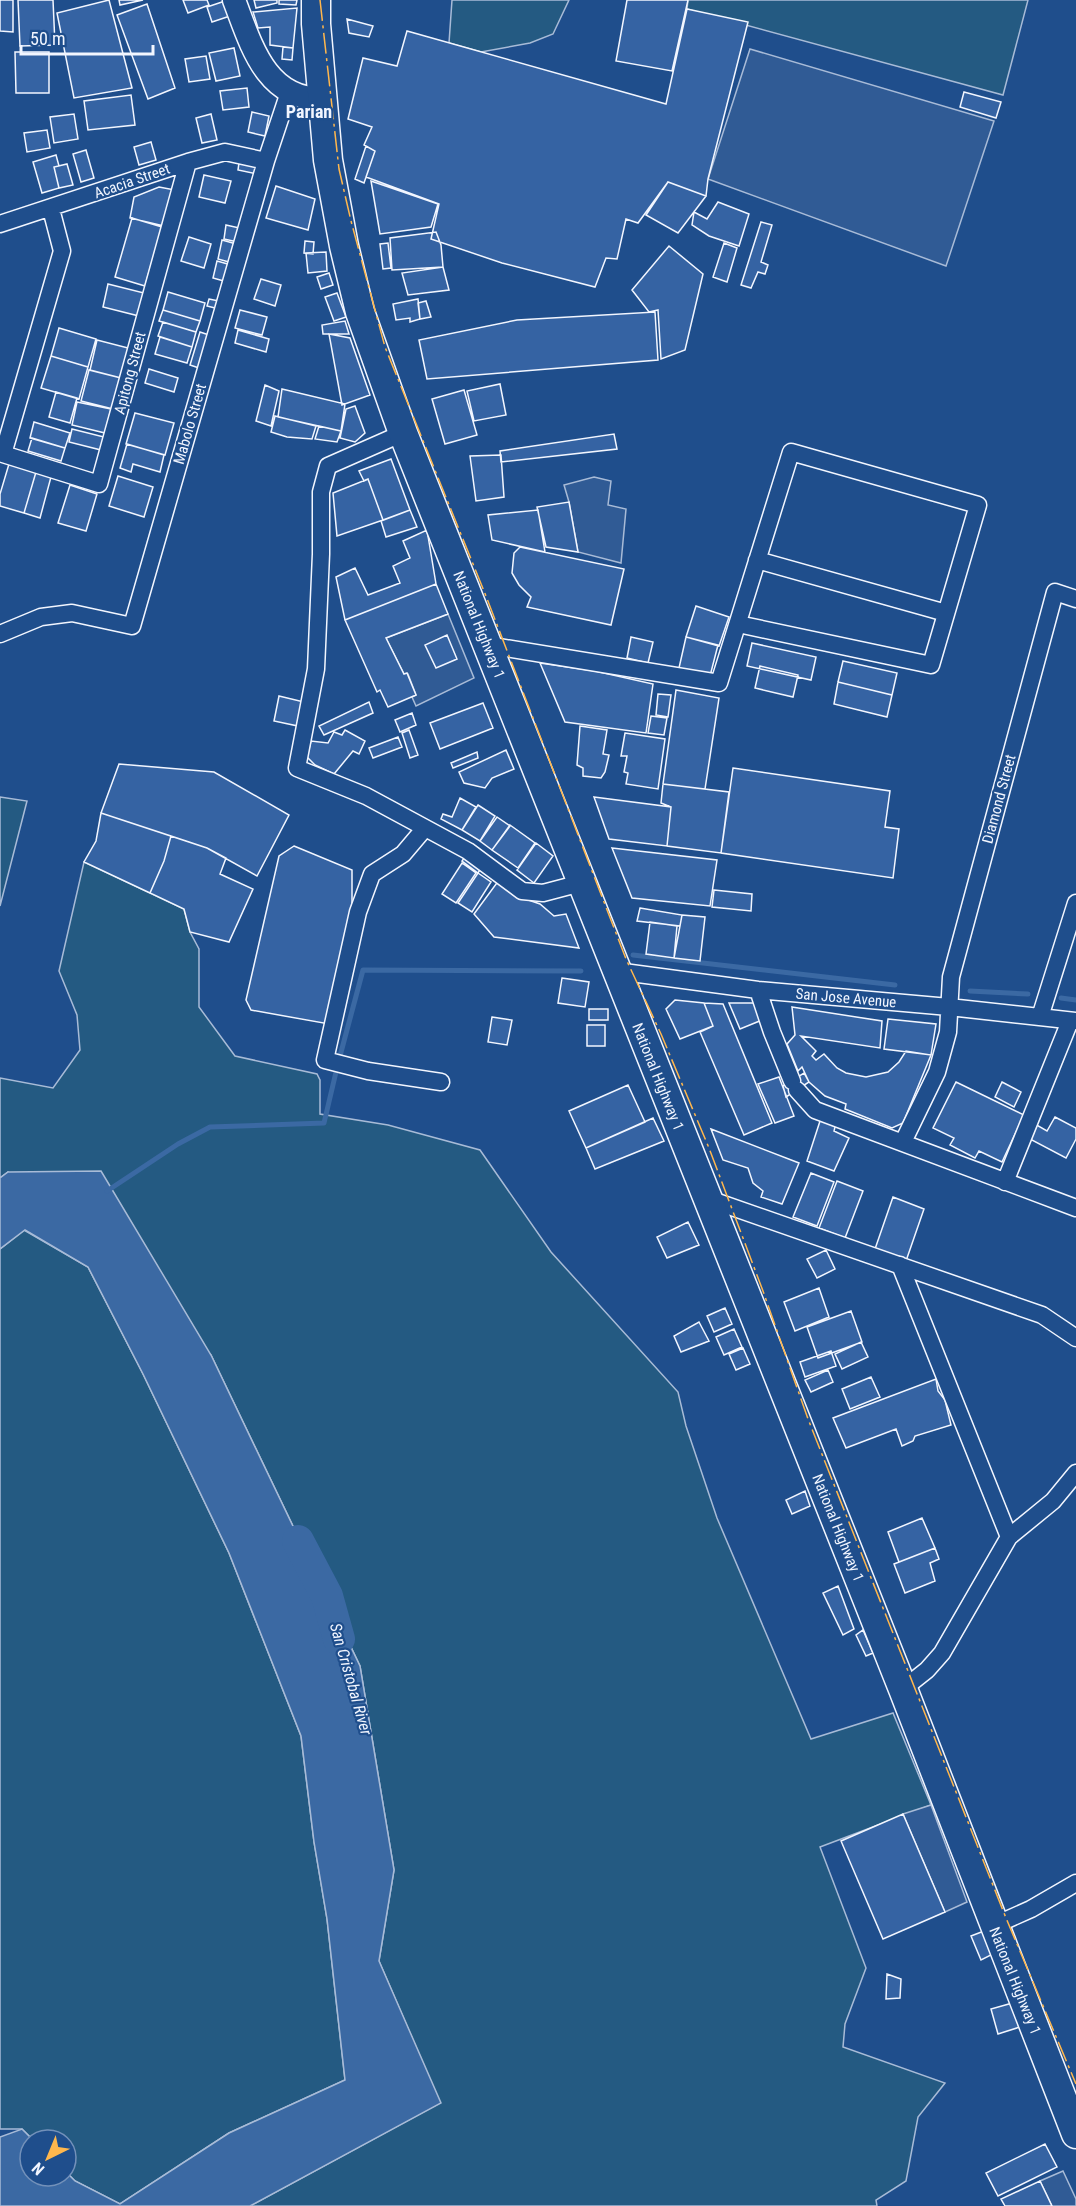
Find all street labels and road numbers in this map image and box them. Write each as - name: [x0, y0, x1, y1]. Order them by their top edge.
- street label: Acacia Street: [92, 160, 172, 202]
- street label: Apitong Street: [110, 330, 150, 416]
- street label: Mabolo Street: [170, 382, 210, 466]
- street label: National Highway 1: [449, 569, 509, 681]
- street label: Diamond Street: [978, 753, 1020, 845]
- street label: San Jose Avenue: [795, 985, 897, 1011]
- street label: National Highway 1: [628, 1021, 688, 1133]
- street label: National Highway 1: [808, 1472, 868, 1584]
- street label: National Highway 1: [985, 1925, 1045, 2037]

